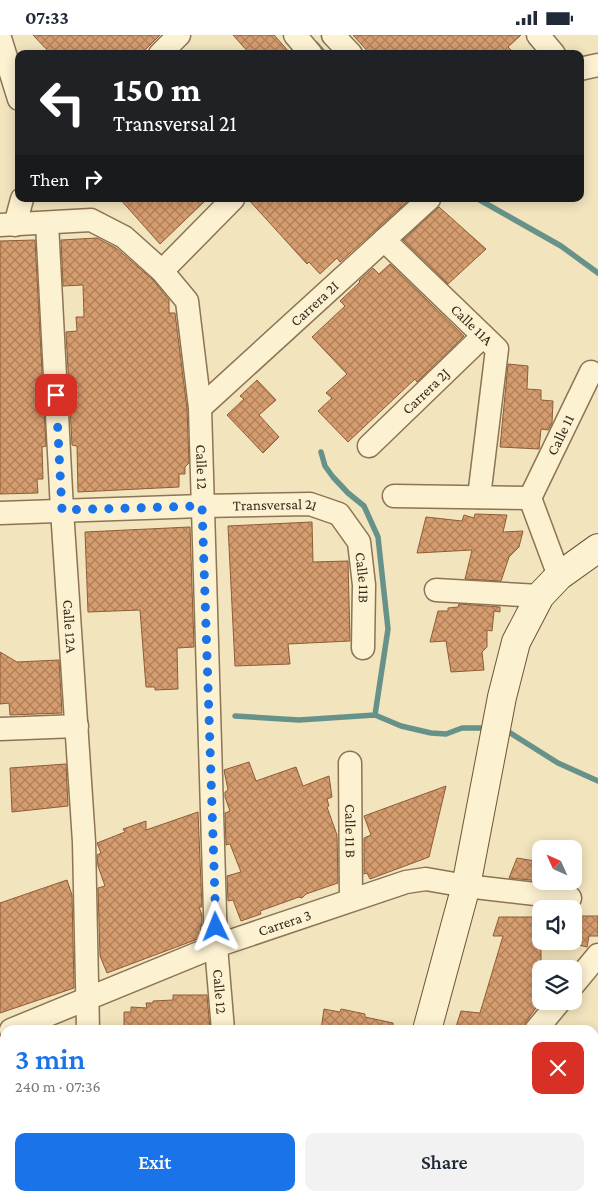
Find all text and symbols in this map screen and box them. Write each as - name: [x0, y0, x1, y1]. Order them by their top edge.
- text: 07:33: [25, 7, 69, 28]
- icon: left: [30, 70, 95, 135]
- text: 150 m: [113, 70, 201, 109]
- text: Transversal 21: [113, 111, 237, 136]
- icon: right: [79, 165, 107, 193]
- text: Then: [30, 169, 69, 190]
- street label: Carrera 2I: [287, 278, 342, 329]
- street label: Calle 11A: [448, 301, 496, 349]
- street label: Carrera 2J: [399, 365, 453, 417]
- pin: [35, 374, 77, 416]
- icon: arrive: [42, 381, 70, 409]
- street label: Calle 11: [544, 412, 577, 458]
- street label: Calle 12: [193, 444, 210, 490]
- street label: Transversal 21: [233, 496, 319, 514]
- street label: Calle 11B: [352, 551, 372, 603]
- street label: Calle 12A: [60, 599, 79, 654]
- street label: Calle 11 B: [342, 804, 359, 858]
- north arrow: [532, 840, 582, 890]
- map controls: [532, 840, 582, 1010]
- position arrow: [189, 900, 241, 952]
- button: sound: [532, 900, 582, 950]
- street label: Carrera 3: [256, 907, 313, 939]
- button: layers: [532, 960, 582, 1010]
- street label: Calle 12: [210, 968, 230, 1015]
- text: 3 min: [15, 1042, 85, 1075]
- button: close: [532, 1042, 584, 1094]
- text: 240 m · 07:36: [15, 1078, 101, 1095]
- button: Exit: [15, 1133, 295, 1191]
- button: Share: [305, 1133, 584, 1191]

